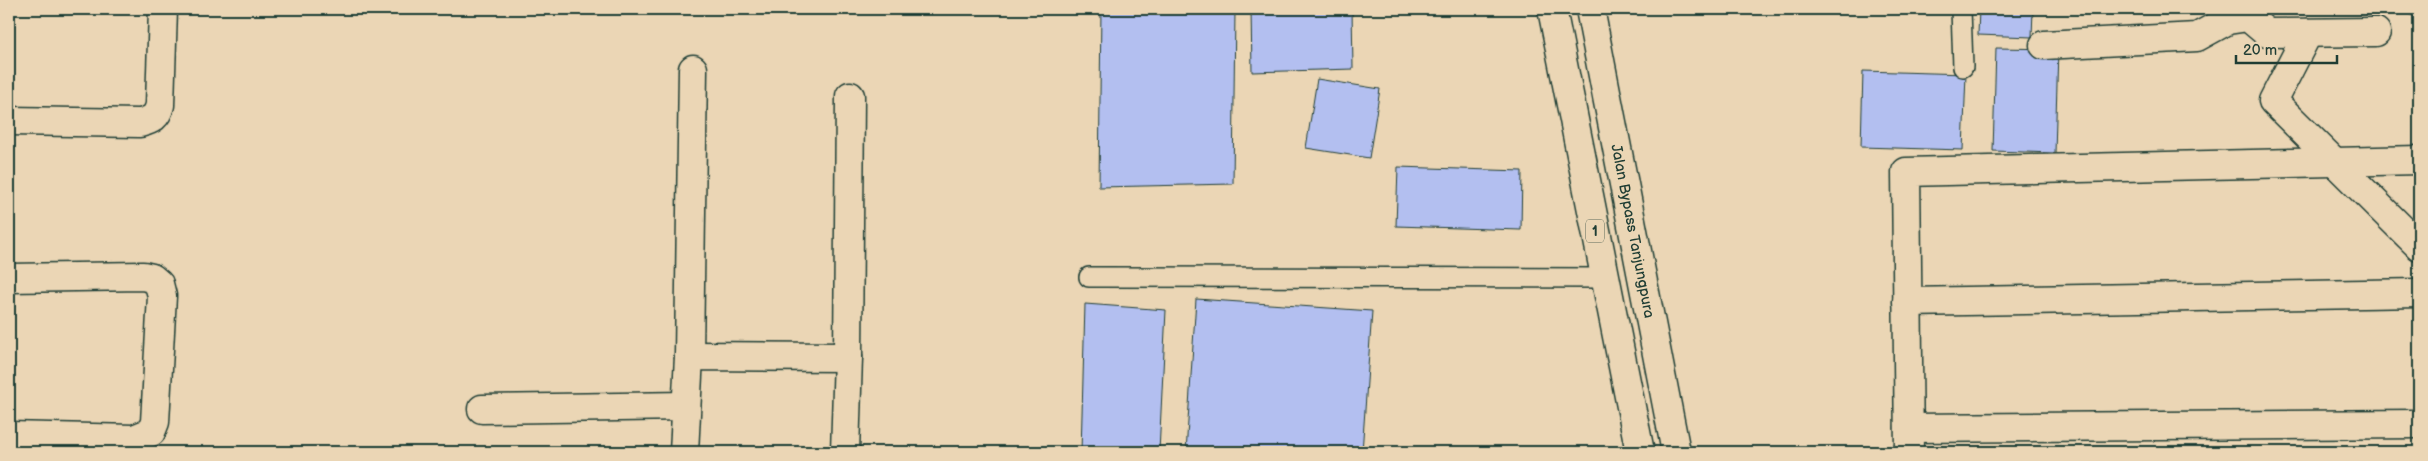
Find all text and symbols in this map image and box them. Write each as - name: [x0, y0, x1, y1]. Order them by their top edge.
- scale bar: [2236, 32, 2337, 64]
- text: 20 m: [2243, 41, 2277, 60]
- street label: Jalan Bypass Tanjungpura: [1606, 142, 1659, 320]
- road number: 1: [1586, 220, 1604, 242]

